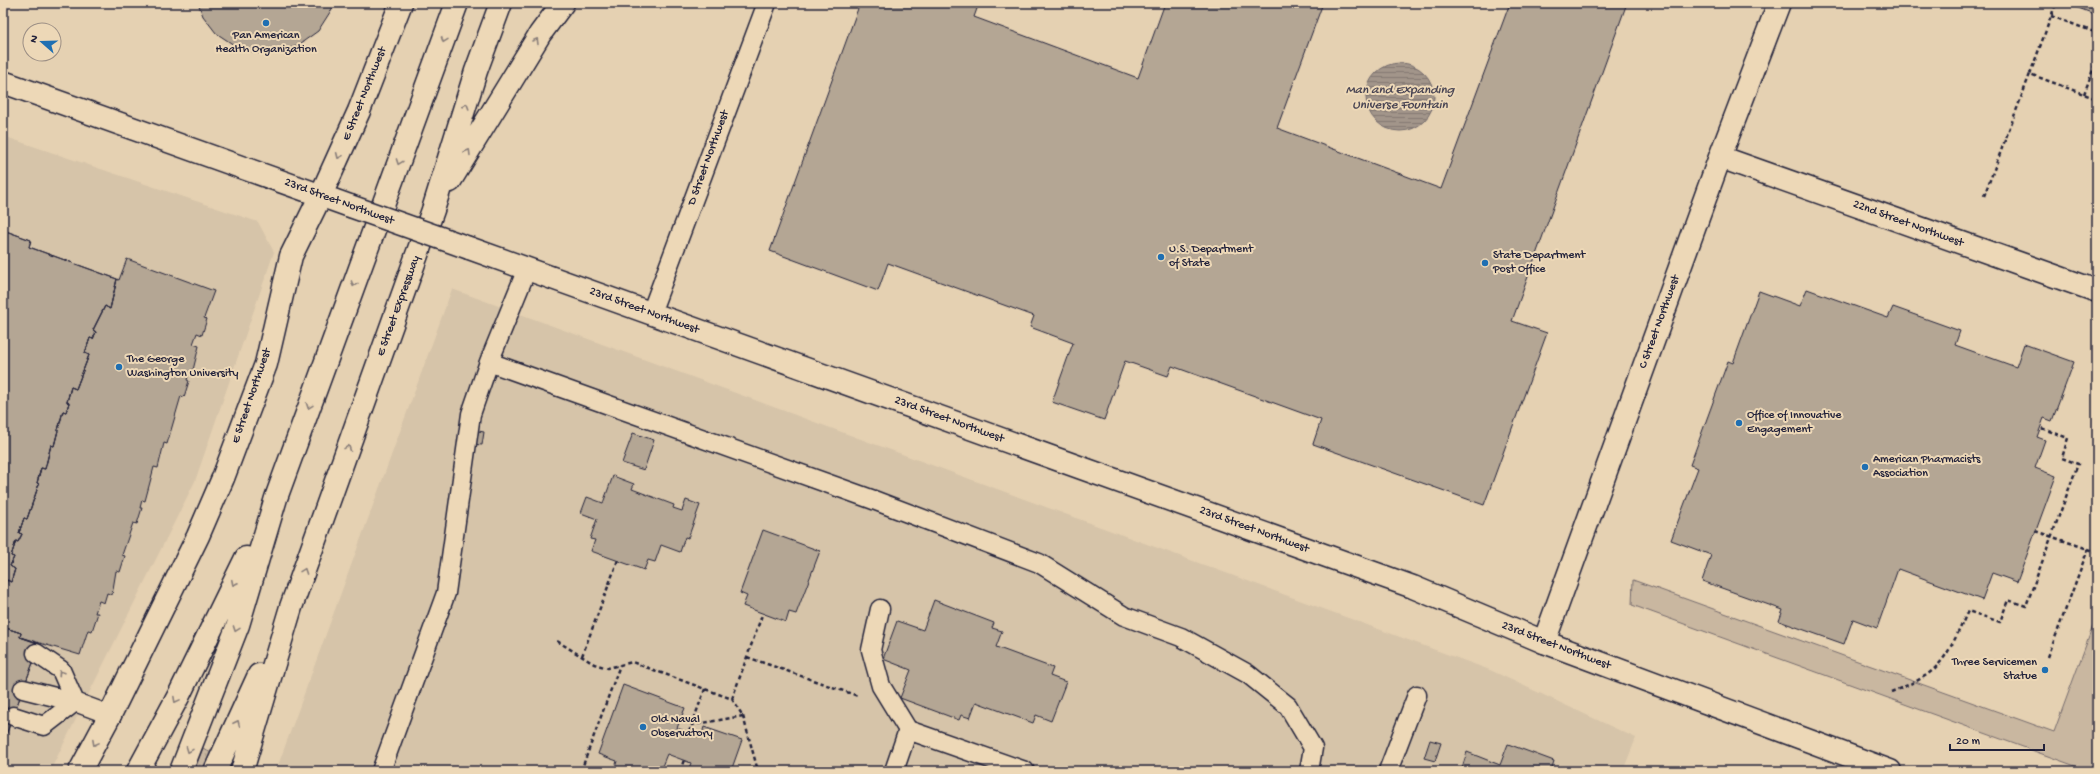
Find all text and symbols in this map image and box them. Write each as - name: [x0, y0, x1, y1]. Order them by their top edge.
- marker: Pan American Health Organization: [261, 18, 271, 28]
- north arrow: [22, 22, 62, 62]
- place label: Pan American Health Organization: [215, 29, 317, 57]
- text: N: [28, 34, 41, 45]
- one-way arrow: [440, 36, 448, 43]
- one-way arrow: [531, 38, 538, 45]
- street label: E Street Northwest: [340, 44, 391, 143]
- water label: Man and Expanding Universe Fountain: [1346, 83, 1456, 113]
- one-way arrow: [461, 102, 470, 109]
- street label: D Street Northwest: [685, 108, 733, 208]
- one-way arrow: [463, 149, 471, 156]
- one-way arrow: [336, 152, 344, 159]
- one-way arrow: [395, 158, 403, 165]
- street label: 23rd Street Northwest: [282, 176, 397, 229]
- street label: 22nd Street Northwest: [1851, 197, 1966, 251]
- place label: U.S. Department of State: [1169, 243, 1254, 271]
- place label: State Department Post Office: [1492, 249, 1586, 277]
- marker: U.S. Department of State: [1156, 252, 1166, 262]
- street label: E Street Expressway: [374, 254, 424, 358]
- marker: State Department Post Office: [1480, 258, 1490, 268]
- street label: C Street Northwest: [1637, 272, 1684, 371]
- one-way arrow: [351, 280, 359, 287]
- street label: 23rd Street Northwest: [587, 285, 702, 338]
- street label: E Street Northwest: [229, 346, 275, 445]
- place label: The George Washington University: [126, 353, 238, 381]
- marker: The George Washington University: [114, 362, 124, 372]
- street label: 23rd Street Northwest: [892, 394, 1007, 447]
- one-way arrow: [306, 402, 314, 409]
- place label: Office of Innovative Engagement: [1747, 409, 1842, 437]
- marker: Office of Innovative Engagement: [1734, 418, 1744, 428]
- one-way arrow: [343, 445, 352, 452]
- place label: American Pharmacists Association: [1873, 453, 1981, 481]
- marker: American Pharmacists Association: [1860, 462, 1870, 472]
- street label: 23rd Street Northwest: [1197, 504, 1312, 557]
- one-way arrow: [300, 567, 308, 574]
- one-way arrow: [231, 579, 239, 587]
- street label: 23rd Street Northwest: [1500, 619, 1613, 674]
- one-way arrow: [232, 625, 241, 632]
- place label: Three Servicemen Statue: [1951, 656, 2038, 684]
- marker: Three Servicemen Statue: [2040, 665, 2050, 675]
- one-way arrow: [58, 670, 66, 677]
- one-way arrow: [174, 696, 181, 703]
- place label: Old Naval Observatory: [651, 713, 713, 741]
- one-way arrow: [232, 720, 240, 727]
- marker: Old Naval Observatory: [638, 722, 648, 732]
- scale bar: [1950, 726, 2044, 752]
- text: 20 m: [1956, 735, 1981, 749]
- one-way arrow: [92, 739, 100, 746]
- one-way arrow: [186, 747, 194, 754]

